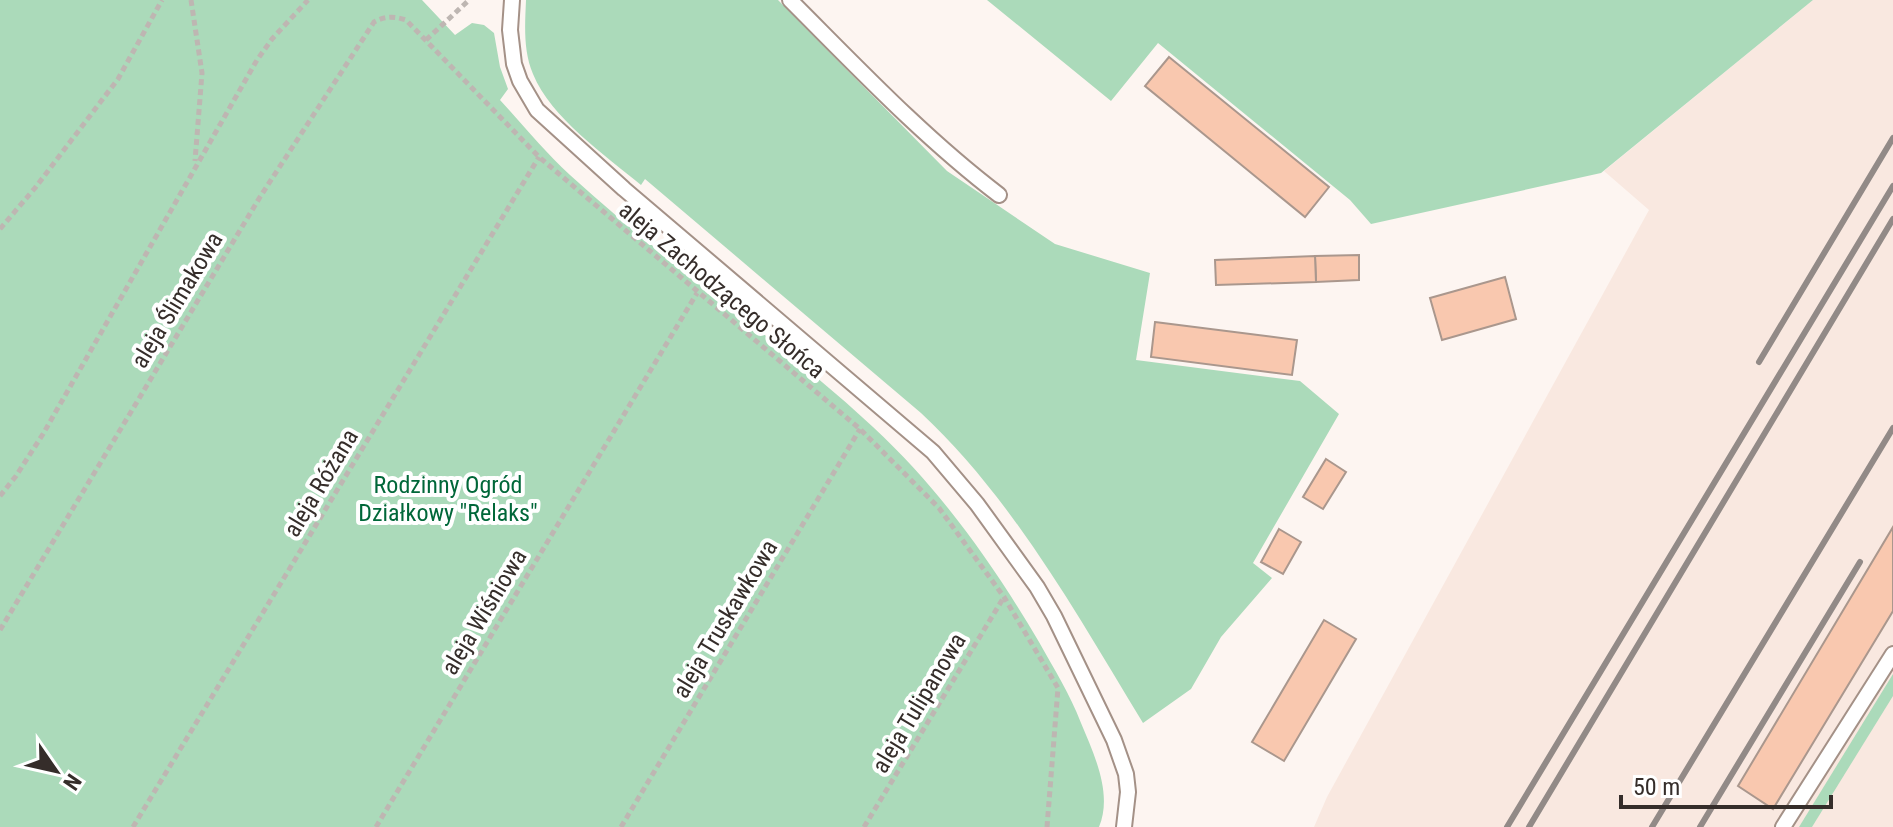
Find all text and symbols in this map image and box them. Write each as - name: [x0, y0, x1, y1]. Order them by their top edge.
- street label: aleja Zachodzącego Słońca: [613, 196, 831, 384]
- street label: aleja Ślimakowa: [125, 227, 229, 373]
- street label: aleja Różana: [278, 424, 364, 542]
- park label: Rodzinny Ogród Działkowy "Relaks": [358, 471, 538, 527]
- street label: aleja Truskawkowa: [667, 535, 783, 703]
- street label: aleja Wiśniowa: [436, 544, 532, 680]
- street label: aleja Tulipanowa: [866, 628, 972, 778]
- north arrow: [16, 731, 96, 811]
- scale bar: [1621, 759, 1831, 809]
- text: N: [58, 769, 86, 794]
- text: 50 m: [1633, 773, 1680, 801]

